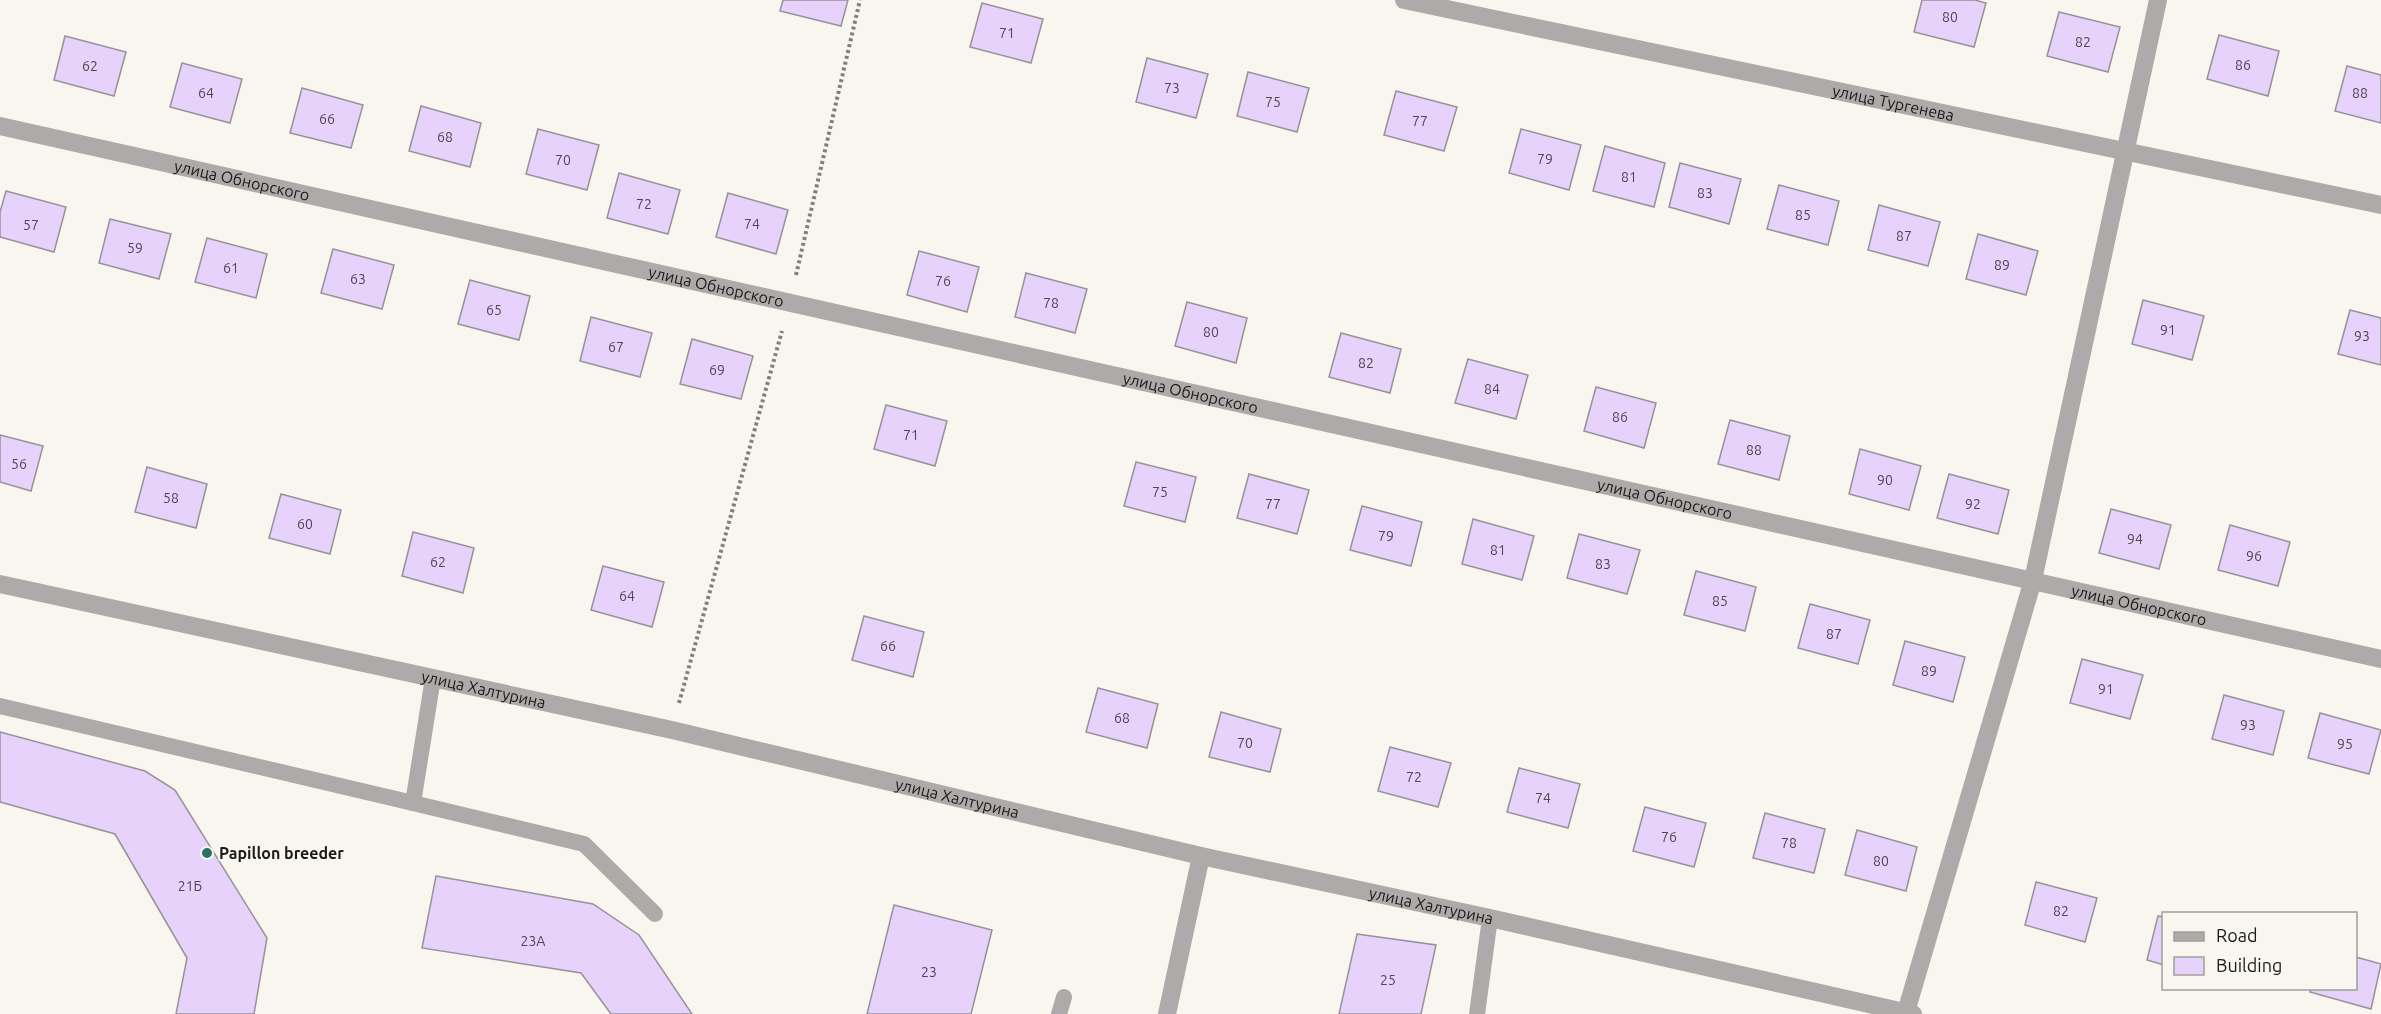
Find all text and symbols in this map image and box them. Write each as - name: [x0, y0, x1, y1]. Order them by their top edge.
- house number: 80: [1942, 9, 1958, 25]
- house number: 71: [999, 25, 1015, 41]
- house number: 82: [2075, 34, 2091, 50]
- house number: 86: [2235, 57, 2251, 73]
- house number: 62: [82, 58, 98, 74]
- house number: 73: [1164, 80, 1180, 96]
- street label: улица Тургенева: [1831, 81, 1956, 124]
- house number: 64: [198, 85, 214, 101]
- house number: 88: [2352, 85, 2368, 101]
- house number: 75: [1265, 94, 1281, 110]
- house number: 66: [319, 111, 335, 127]
- house number: 77: [1412, 113, 1428, 129]
- house number: 68: [437, 129, 453, 145]
- house number: 79: [1537, 151, 1553, 167]
- house number: 70: [555, 152, 571, 168]
- street label: улица Обнорского: [173, 156, 311, 204]
- house number: 81: [1621, 169, 1637, 185]
- house number: 83: [1697, 185, 1713, 201]
- house number: 72: [636, 196, 652, 212]
- house number: 85: [1795, 207, 1811, 223]
- house number: 74: [744, 216, 760, 232]
- house number: 57: [23, 217, 39, 233]
- house number: 87: [1896, 228, 1912, 244]
- house number: 59: [127, 240, 143, 256]
- house number: 89: [1994, 257, 2010, 273]
- house number: 61: [223, 260, 239, 276]
- street label: улица Обнорского: [647, 262, 786, 310]
- house number: 63: [350, 271, 366, 287]
- house number: 76: [935, 273, 951, 289]
- house number: 78: [1043, 295, 1059, 311]
- house number: 65: [486, 302, 502, 318]
- house number: 91: [2160, 322, 2176, 338]
- house number: 80: [1203, 324, 1219, 340]
- house number: 93: [2354, 328, 2370, 344]
- house number: 67: [608, 339, 624, 355]
- house number: 82: [1358, 355, 1374, 371]
- house number: 69: [709, 362, 725, 378]
- street label: улица Обнорского: [1121, 369, 1260, 416]
- house number: 84: [1484, 381, 1500, 397]
- house number: 86: [1612, 409, 1628, 425]
- house number: 71: [903, 427, 919, 443]
- house number: 88: [1746, 442, 1762, 458]
- house number: 56: [11, 456, 27, 472]
- house number: 90: [1877, 472, 1893, 488]
- street label: улица Обнорского: [1595, 475, 1734, 523]
- house number: 75: [1152, 484, 1168, 500]
- house number: 58: [163, 490, 179, 506]
- house number: 77: [1265, 496, 1281, 512]
- house number: 92: [1965, 496, 1981, 512]
- house number: 60: [297, 516, 313, 532]
- house number: 79: [1378, 528, 1394, 544]
- house number: 94: [2127, 531, 2143, 547]
- house number: 81: [1490, 542, 1506, 558]
- house number: 96: [2246, 548, 2262, 564]
- house number: 62: [430, 554, 446, 570]
- house number: 83: [1595, 556, 1611, 572]
- street label: улица Обнорского: [2070, 581, 2208, 629]
- house number: 64: [619, 588, 635, 604]
- house number: 85: [1712, 593, 1728, 609]
- house number: 87: [1826, 626, 1842, 642]
- house number: 66: [880, 638, 896, 654]
- house number: 89: [1921, 663, 1937, 679]
- street label: улица Халтурина: [420, 667, 547, 711]
- house number: 91: [2098, 681, 2114, 697]
- house number: 68: [1114, 710, 1130, 726]
- house number: 93: [2240, 717, 2256, 733]
- house number: 70: [1237, 735, 1253, 751]
- house number: 95: [2337, 736, 2353, 752]
- house number: 72: [1406, 769, 1422, 785]
- street label: улица Халтурина: [894, 775, 1021, 821]
- house number: 74: [1535, 790, 1551, 806]
- house number: 76: [1661, 829, 1677, 845]
- house number: 78: [1781, 835, 1797, 851]
- place label: Papillon breeder: [219, 844, 344, 862]
- marker: Papillon breeder: [200, 846, 214, 860]
- house number: 80: [1873, 853, 1889, 869]
- house number: 21Б: [178, 878, 202, 894]
- street label: улица Халтурина: [1367, 883, 1495, 927]
- house number: 82: [2053, 903, 2069, 919]
- legend: [2162, 912, 2357, 990]
- text: Road: [2216, 925, 2258, 945]
- house number: 23А: [521, 933, 545, 949]
- text: Building: [2216, 955, 2282, 975]
- house number: 23: [921, 964, 937, 980]
- house number: 25: [1380, 972, 1396, 988]

